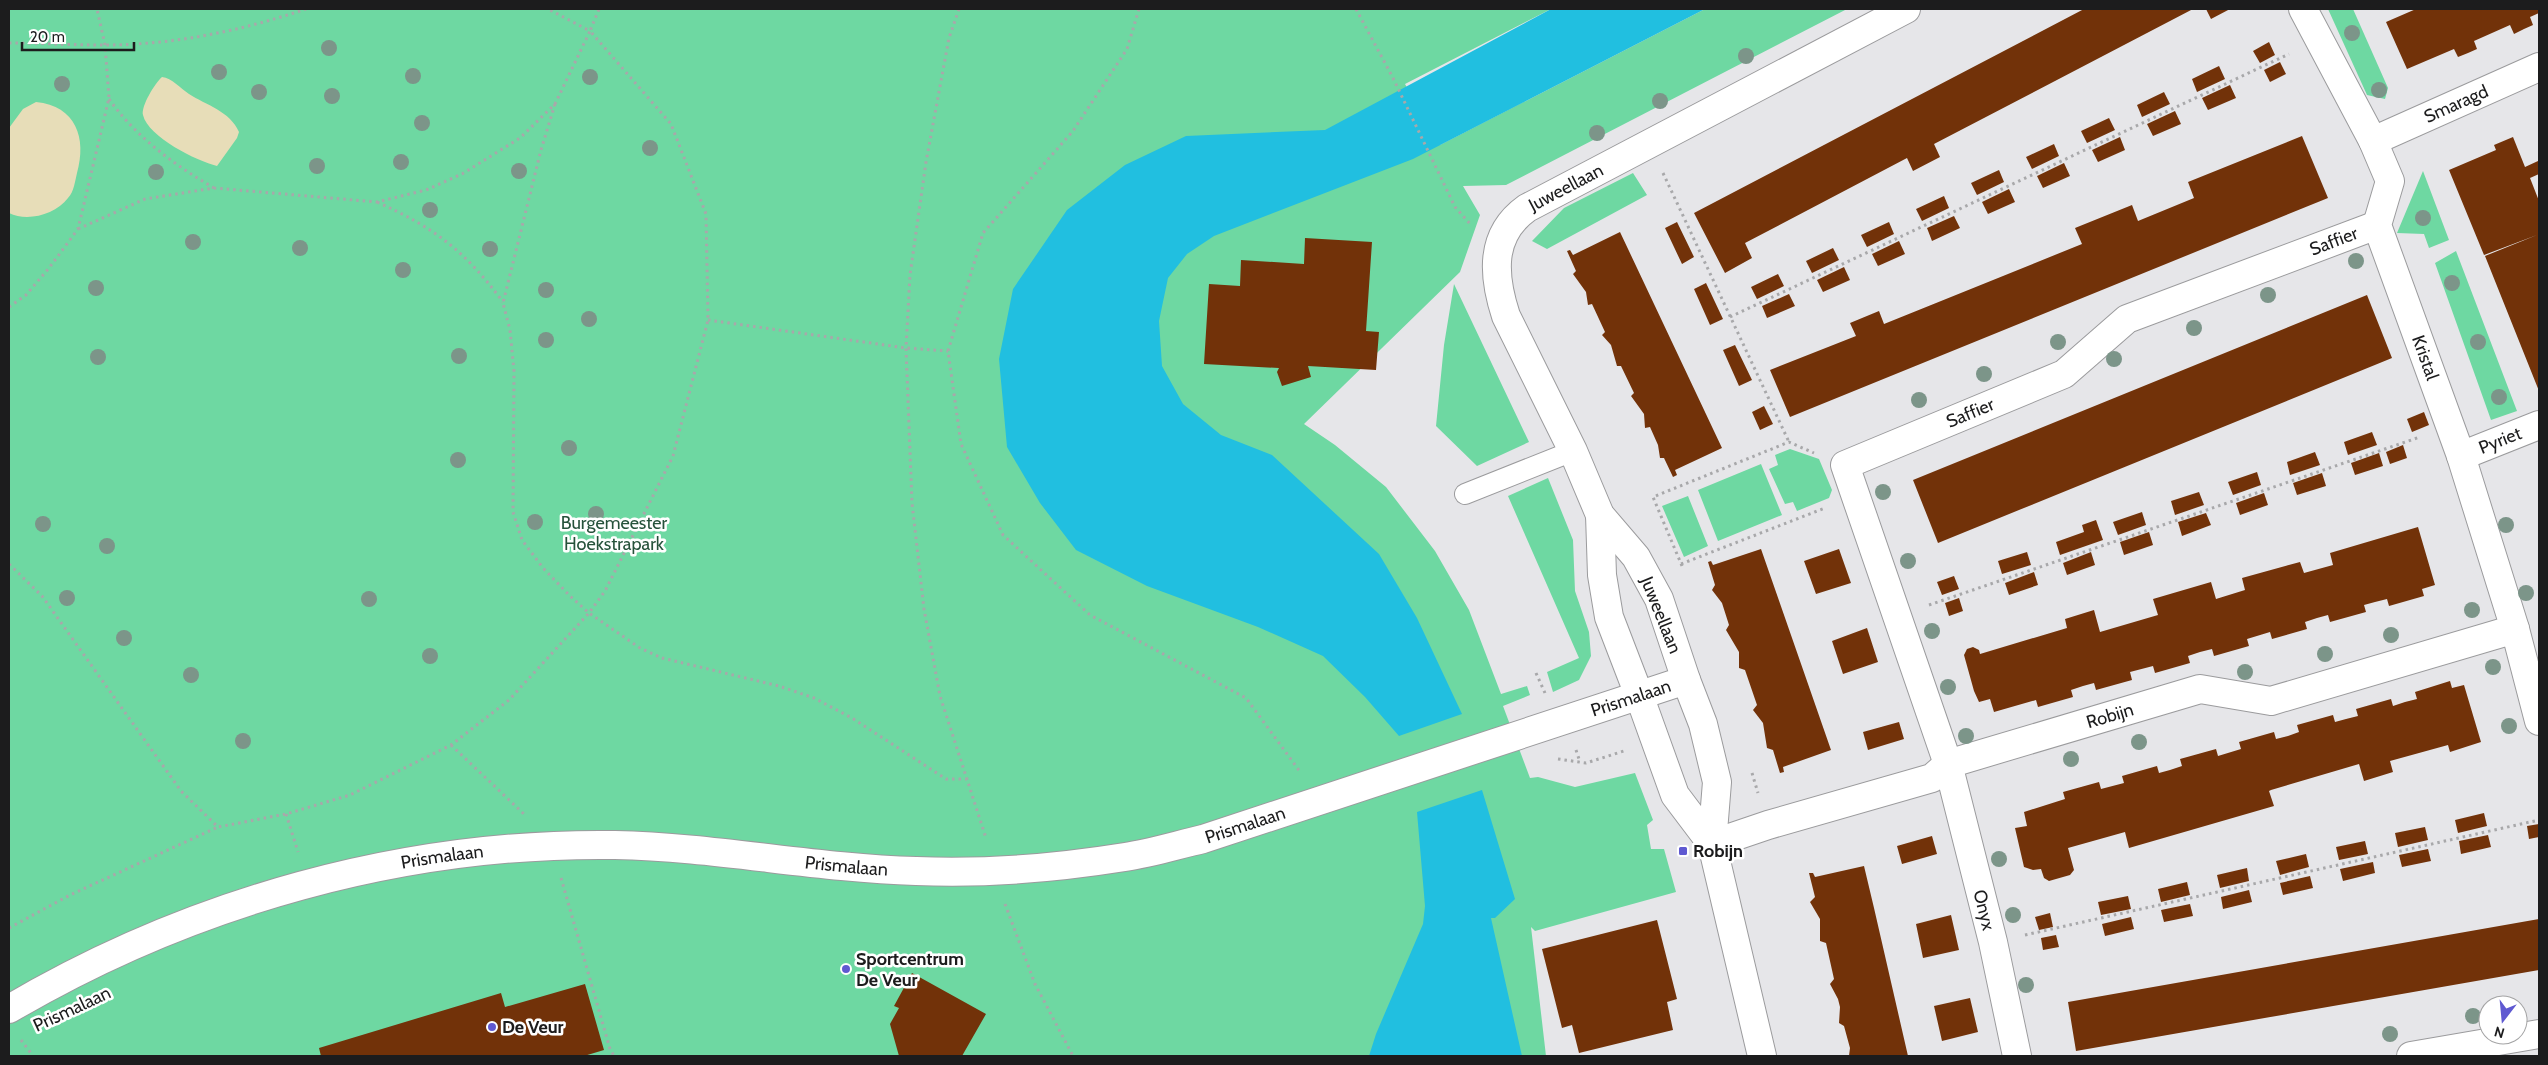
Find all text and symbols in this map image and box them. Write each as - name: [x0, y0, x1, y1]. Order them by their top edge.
- scale bar: [22, 20, 135, 52]
- text: 20 m: [30, 28, 65, 46]
- street label: Smaragd: [2421, 80, 2492, 128]
- street label: Juweellaan: [1524, 159, 1607, 217]
- street label: Saffier: [2307, 222, 2361, 260]
- street label: Kristal: [2407, 332, 2444, 384]
- street label: Saffier: [1943, 393, 1998, 433]
- street label: Pyriet: [2475, 422, 2525, 459]
- park label: Burgemeester Hoekstrapark: [561, 512, 668, 555]
- street label: Juweellaan: [1635, 572, 1686, 657]
- street label: Prismalaan: [1588, 675, 1674, 722]
- street label: Robijn: [2084, 698, 2136, 733]
- street label: Prismalaan: [1202, 802, 1288, 849]
- street label: Prismalaan: [399, 840, 484, 874]
- place label: Robijn: [1693, 840, 1743, 862]
- marker: Robijn: [1677, 845, 1689, 857]
- street label: Prismalaan: [804, 851, 889, 881]
- street label: Onyx: [1968, 887, 2000, 933]
- place label: Sportcentrum De Veur: [856, 948, 964, 991]
- marker: Sportcentrum De Veur: [840, 963, 852, 975]
- street label: Prismalaan: [30, 981, 114, 1037]
- north arrow: [2478, 995, 2528, 1045]
- place label: De Veur: [502, 1016, 564, 1038]
- marker: De Veur: [486, 1021, 498, 1033]
- text: N: [2492, 1022, 2507, 1043]

